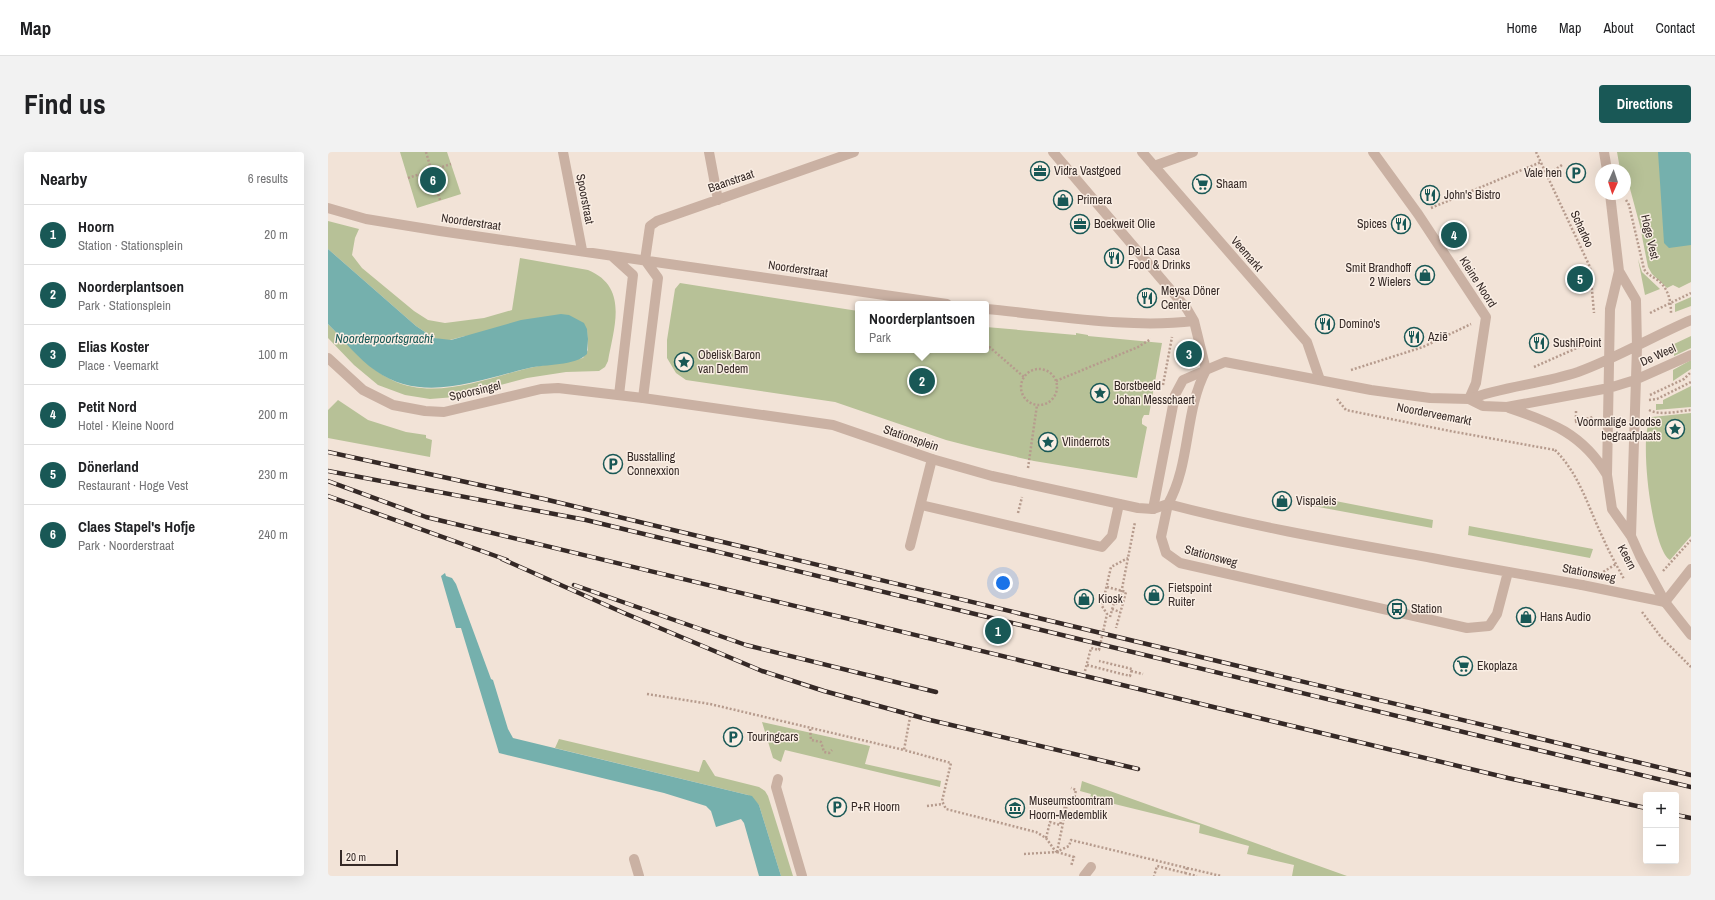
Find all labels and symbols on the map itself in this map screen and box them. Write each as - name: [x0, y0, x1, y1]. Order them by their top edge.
- office icon: Vidra Vastgoed: [1029, 160, 1051, 182]
- parking icon: Vale hen: [1565, 162, 1587, 184]
- place label: Vidra Vastgoed: [1054, 163, 1121, 179]
- north arrow: [1595, 164, 1631, 200]
- pin: 6: [420, 165, 446, 195]
- place label: Vale hen: [1524, 165, 1562, 181]
- street label: Baanstraat: [706, 166, 756, 196]
- street label: Spoorstraat: [572, 173, 598, 226]
- supermarket icon: Shaam: [1191, 173, 1213, 195]
- place label: Shaam: [1216, 176, 1247, 192]
- restaurant icon: John's Bistro: [1419, 184, 1441, 206]
- place label: John's Bistro: [1444, 187, 1501, 203]
- shop icon: Primera: [1052, 189, 1074, 211]
- place label: Primera: [1077, 192, 1113, 208]
- street label: Scharloo: [1567, 208, 1597, 250]
- street label: Noorderstraat: [440, 210, 502, 234]
- office icon: Boekweit Olie: [1069, 213, 1091, 235]
- restaurant icon: Spices: [1390, 213, 1412, 235]
- street label: Hoge Vest: [1637, 213, 1663, 261]
- place label: Boekweit Olie: [1094, 216, 1155, 232]
- place label: Spices: [1357, 216, 1387, 232]
- pin: 4: [1441, 220, 1467, 250]
- street label: Veemarkt: [1227, 233, 1267, 275]
- place label: De La Casa Food & Drinks: [1128, 243, 1190, 273]
- restaurant icon: De La Casa Food & Drinks: [1103, 247, 1125, 269]
- street label: Kleine Noord: [1456, 254, 1500, 310]
- street label: Noorderstraat: [767, 257, 829, 281]
- place label: Smit Brandhoff 2 Wielers: [1346, 260, 1412, 290]
- shop icon: Smit Brandhoff 2 Wielers: [1414, 264, 1436, 286]
- pin: 5: [1567, 264, 1593, 294]
- place label: Meysa Döner Center: [1161, 283, 1220, 313]
- restaurant icon: Meysa Döner Center: [1136, 287, 1158, 309]
- restaurant icon: Domino's: [1314, 313, 1336, 335]
- place label: Domino's: [1339, 316, 1380, 332]
- restaurant icon: Azië: [1403, 326, 1425, 348]
- place label: Azië: [1427, 329, 1448, 345]
- water label: Noorderpoortsgracht: [335, 330, 434, 347]
- restaurant icon: SushiPoint: [1528, 332, 1550, 354]
- place label: SushiPoint: [1553, 335, 1601, 351]
- pin: 3: [1176, 339, 1202, 369]
- street label: De Weel: [1638, 340, 1678, 370]
- place label: Obelisk Baron van Dedem: [698, 347, 760, 377]
- place icon: Obelisk Baron van Dedem: [673, 351, 695, 373]
- pin: 2: [909, 366, 935, 396]
- street label: Spoorsingel: [448, 377, 502, 405]
- place label: Borstbeeld Johan Messchaert: [1114, 378, 1195, 408]
- place icon: Borstbeeld Johan Messchaert: [1089, 382, 1111, 404]
- street label: Noorderveemarkt: [1395, 399, 1473, 429]
- place label: Voormalige Joodse begraafplaats: [1577, 414, 1661, 444]
- place icon: Voormalige Joodse begraafplaats: [1664, 418, 1686, 440]
- street label: Stationsplein: [881, 421, 941, 455]
- place icon: Vlinderrots: [1037, 431, 1059, 453]
- place label: Vlinderrots: [1062, 434, 1110, 450]
- place label: Busstalling Connexxion: [627, 449, 680, 479]
- parking icon: Busstalling Connexxion: [602, 453, 624, 475]
- shop icon: Vispaleis: [1271, 490, 1293, 512]
- place label: Vispaleis: [1296, 493, 1336, 509]
- street label: Stationsweg: [1183, 541, 1240, 571]
- street label: Keern: [1614, 542, 1640, 572]
- street label: Stationsweg: [1561, 560, 1618, 586]
- your location: [993, 573, 1013, 593]
- place label: Fietspoint Ruiter: [1168, 580, 1212, 610]
- shop icon: Fietspoint Ruiter: [1143, 584, 1165, 606]
- shop icon: Kiosk: [1073, 588, 1095, 610]
- place label: Kiosk: [1098, 591, 1123, 607]
- bus stop icon: Station: [1386, 598, 1408, 620]
- place label: Station: [1411, 601, 1442, 617]
- shop icon: Hans Audio: [1515, 606, 1537, 628]
- place label: Hans Audio: [1540, 609, 1591, 625]
- pin: 1: [985, 616, 1011, 646]
- supermarket icon: Ekoplaza: [1452, 655, 1474, 677]
- place label: Ekoplaza: [1477, 658, 1518, 674]
- parking icon: Touringcars: [722, 726, 744, 748]
- place label: Touringcars: [747, 729, 798, 745]
- place label: Museumstoomtram Hoorn-Medemblik: [1029, 793, 1113, 823]
- parking icon: P+R Hoorn: [826, 796, 848, 818]
- museum icon: Museumstoomtram Hoorn-Medemblik: [1004, 797, 1026, 819]
- place label: P+R Hoorn: [851, 799, 900, 815]
- scale bar: [340, 848, 398, 867]

